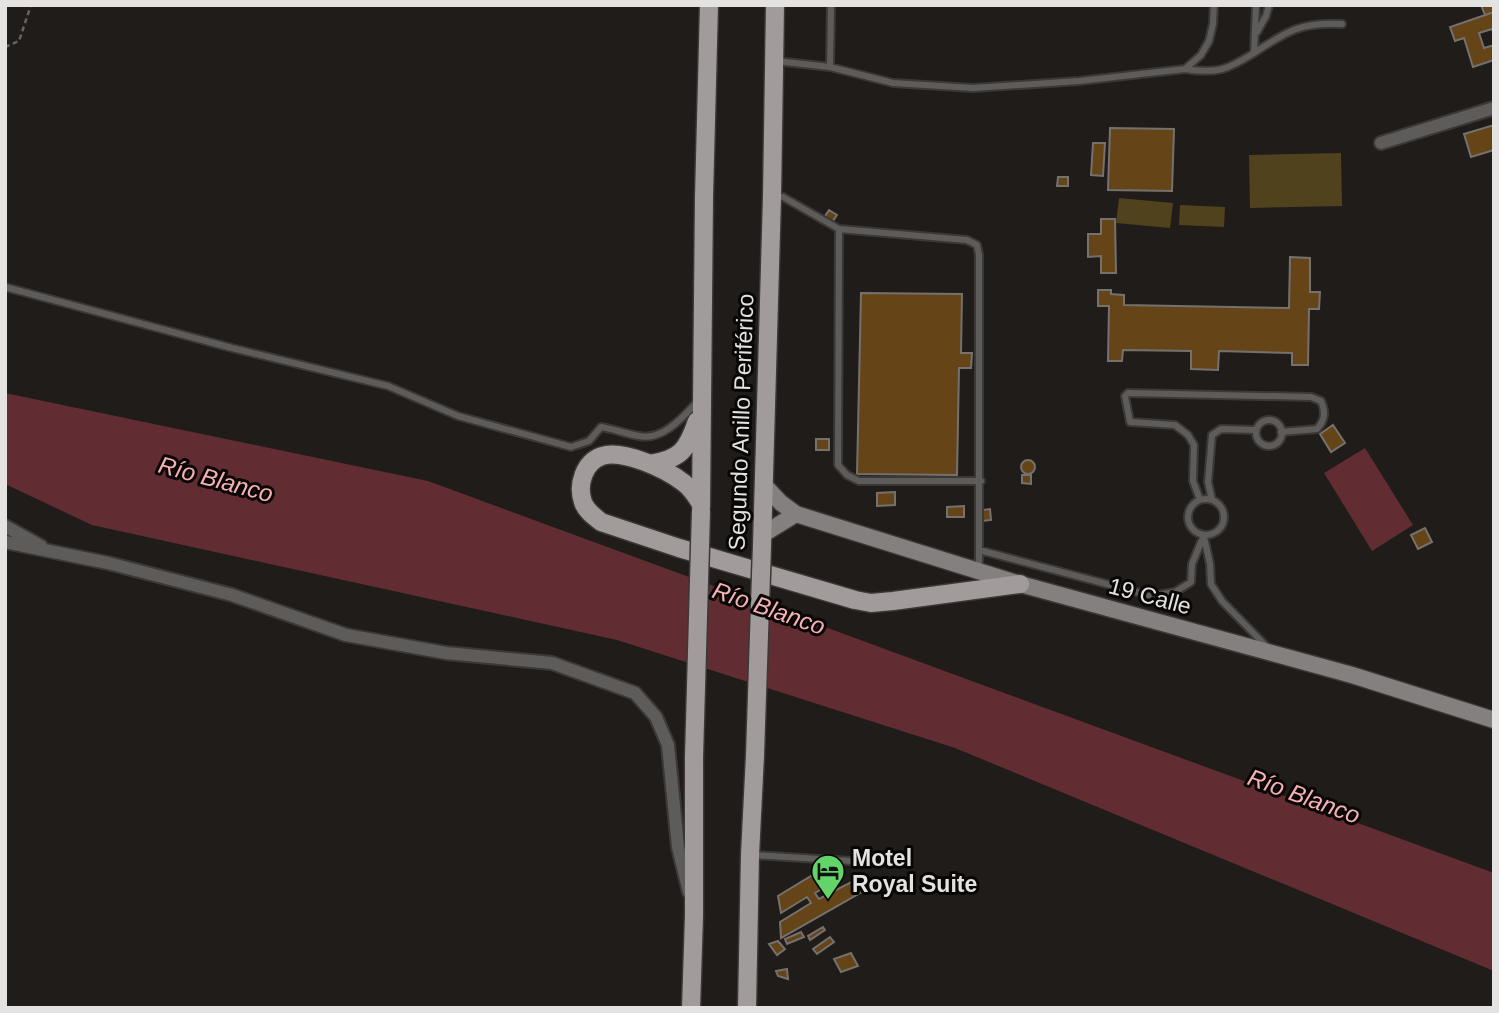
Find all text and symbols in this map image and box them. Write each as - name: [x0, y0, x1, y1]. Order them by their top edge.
- street label: Segundo Anillo Periférico: [724, 293, 758, 551]
- water label: Río Blanco: [156, 451, 276, 507]
- street label: 19 Calle: [1106, 573, 1194, 619]
- water label: Río Blanco: [709, 576, 829, 640]
- water label: Río Blanco: [1244, 763, 1364, 829]
- place label: Motel Royal Suite: [852, 845, 977, 897]
- hotel icon: Motel Royal Suite: [809, 852, 847, 901]

